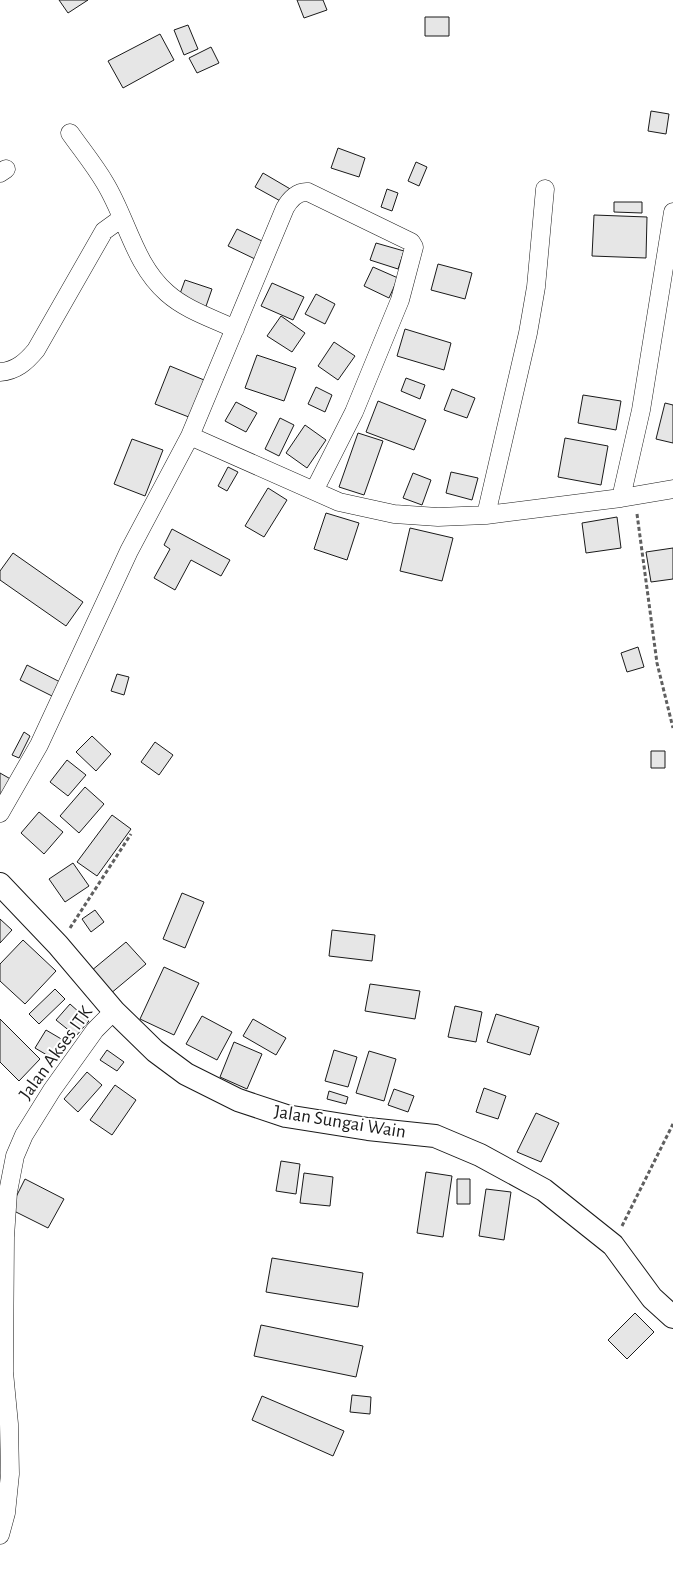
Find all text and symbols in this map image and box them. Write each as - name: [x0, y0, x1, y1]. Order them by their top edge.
- street label: Jalan Akses ITK: [16, 1002, 97, 1103]
- street label: Jalan Sungai Wain: [273, 1102, 407, 1142]

